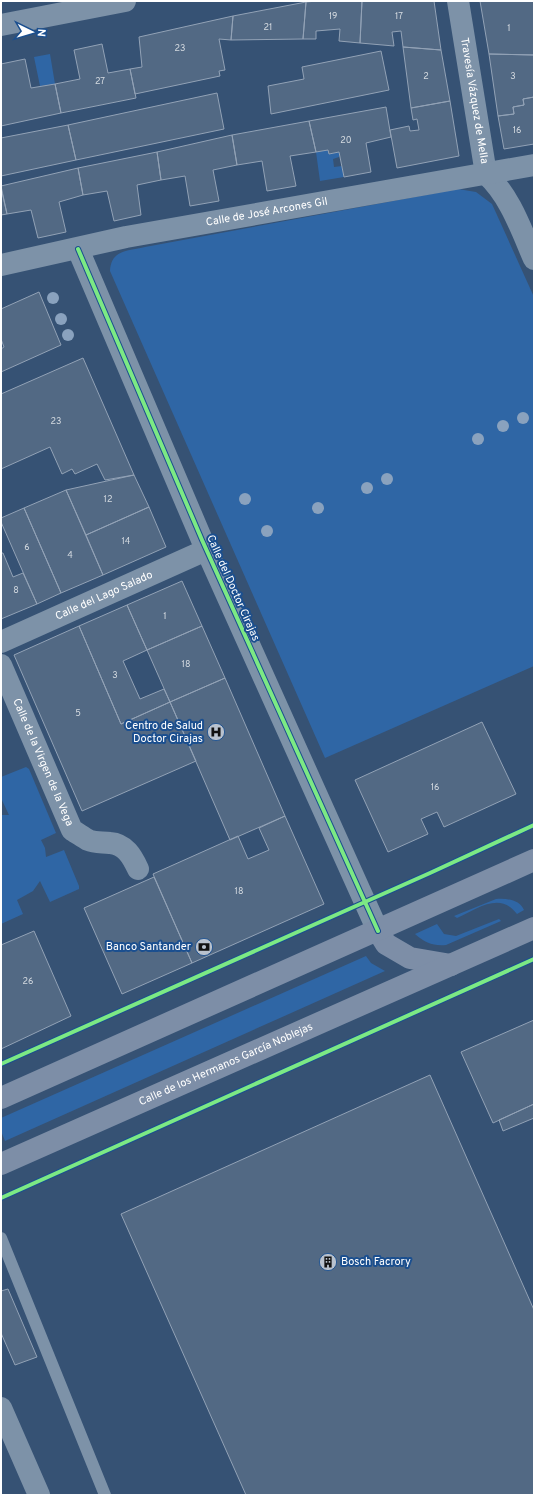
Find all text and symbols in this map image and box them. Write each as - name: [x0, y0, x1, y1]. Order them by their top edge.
- house number: 19: [329, 11, 337, 22]
- house number: 17: [395, 11, 403, 22]
- north arrow: [12, 12, 52, 52]
- house number: 21: [264, 22, 272, 33]
- house number: 1: [507, 23, 511, 34]
- text: N: [34, 28, 48, 37]
- street label: Travesía Vázquez de Mella: [457, 37, 491, 165]
- house number: 23: [175, 43, 185, 54]
- house number: 2: [423, 71, 429, 82]
- house number: 3: [510, 71, 516, 82]
- house number: 27: [95, 76, 105, 87]
- house number: 16: [513, 125, 521, 136]
- house number: 20: [340, 135, 352, 146]
- street label: Calle de José Arcones Gil: [205, 195, 329, 230]
- house number: 23: [51, 416, 61, 427]
- house number: 12: [104, 494, 112, 505]
- street label: Calle del Doctor Cirajas: [203, 533, 263, 643]
- house number: 14: [122, 536, 131, 547]
- house number: 6: [24, 542, 30, 553]
- house number: 4: [67, 550, 73, 561]
- street label: Calle del Lago Salado: [53, 568, 155, 624]
- house number: 8: [13, 585, 19, 596]
- house number: 1: [163, 611, 167, 622]
- house number: 18: [182, 659, 190, 670]
- house number: 3: [112, 670, 118, 681]
- street label: Calle de la Virgen de la Vega: [9, 696, 77, 829]
- house number: 5: [75, 708, 81, 719]
- place label: Centro de Salud Doctor Cirajas: [125, 719, 203, 746]
- hospital icon: Centro de Salud Doctor Cirajas: [206, 722, 226, 742]
- house number: 16: [431, 782, 439, 793]
- house number: 18: [235, 886, 243, 897]
- bank icon: Banco Santander: [194, 937, 214, 957]
- place label: Banco Santander: [106, 940, 192, 954]
- house number: 26: [23, 976, 33, 987]
- street label: Calle de los Hermanos García Noblejas: [137, 1020, 315, 1109]
- building icon: Bosch Facrory: [318, 1252, 338, 1272]
- place label: Bosch Facrory: [341, 1255, 411, 1269]

